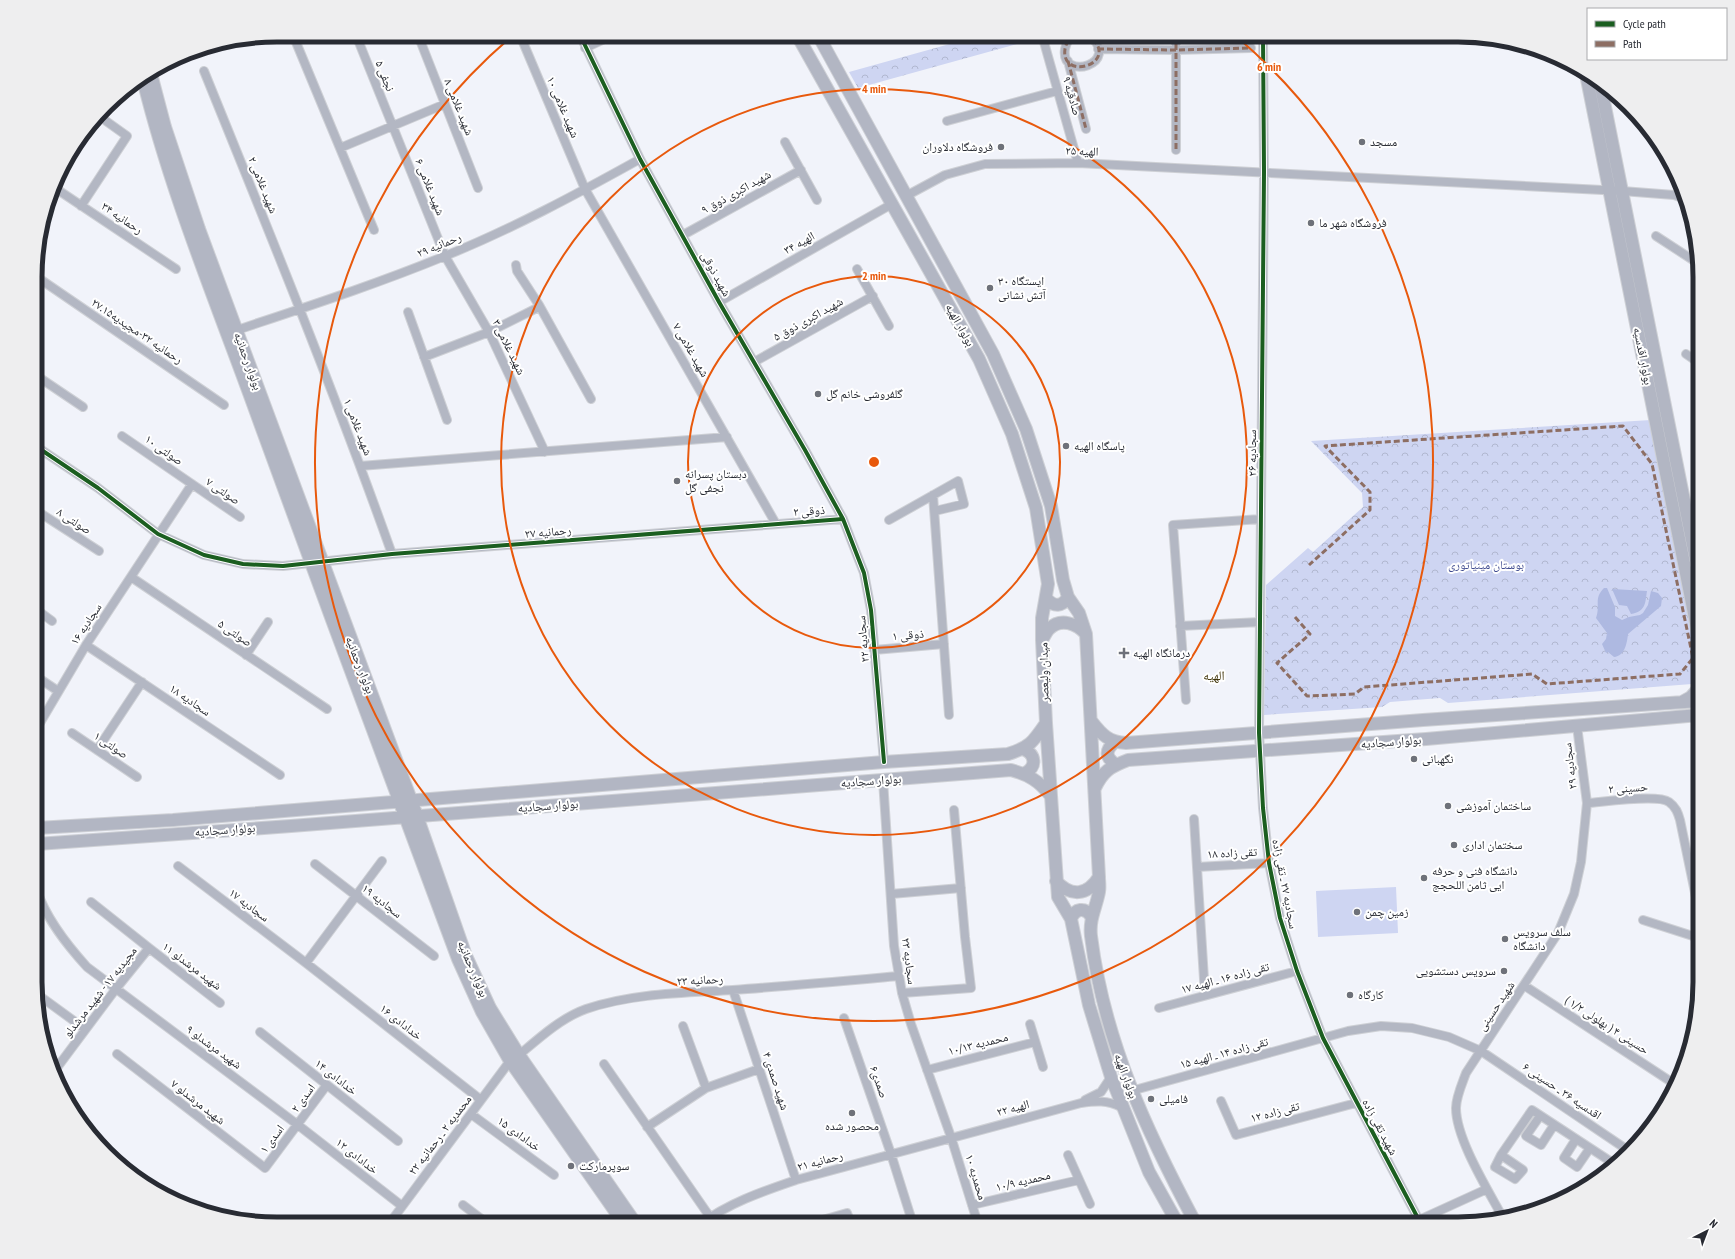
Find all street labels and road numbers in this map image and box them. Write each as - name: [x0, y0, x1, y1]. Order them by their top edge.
- street label: نجفی ۵: [372, 58, 398, 94]
- street label: شهید غلامی ۱۰: [544, 74, 583, 140]
- street label: صادقیه ۹: [1060, 74, 1085, 117]
- street label: شهید غلامی ۸: [441, 76, 478, 138]
- street label: الهیه ۲۵: [1065, 142, 1099, 159]
- street label: شهید غلامی ۲: [245, 154, 282, 216]
- street label: شهید غلامی ۶: [412, 156, 449, 218]
- street label: شهید اکبری ذوق ۹: [698, 166, 774, 217]
- street label: رحمانیه ۳۴: [99, 198, 146, 237]
- street label: الهیه ۳۴: [781, 228, 817, 257]
- street label: رحمانیه ۲۹: [414, 229, 464, 260]
- street label: شهید ذوقی: [698, 249, 735, 299]
- street label: شهید اکبری ذوق ۵: [770, 293, 846, 344]
- street label: رحمانیه ۳۲-مجیدیه۲۷.۱۵: [89, 294, 186, 367]
- street label: بولوار الهیه: [942, 301, 978, 349]
- street label: شهید غلامی ۳: [489, 317, 529, 377]
- street label: شهید غلامی ۷: [670, 320, 713, 380]
- street label: بولوار اقدسیه: [1630, 326, 1656, 386]
- street label: بولوار رحمانیه: [231, 330, 266, 392]
- street label: شهید غلامی ۱: [341, 396, 376, 458]
- street label: سجادیه ۲۶: [1244, 430, 1259, 476]
- street label: صولتی ۱۰: [142, 431, 186, 468]
- street label: صولتی ۷: [203, 474, 243, 507]
- street label: ذوقی ۲: [793, 502, 825, 519]
- street label: صولتی ۸: [54, 504, 94, 537]
- street label: رحمانیه ۲۷: [524, 522, 572, 541]
- street label: سجادیه ۱۶: [67, 600, 105, 648]
- street label: سجادیه ۲۲: [853, 615, 872, 663]
- street label: صولتی ۵: [215, 616, 255, 649]
- street label: ذوقی ۱: [891, 626, 924, 643]
- street label: بولوار رحمانیه: [342, 634, 378, 696]
- street label: میدان ولیعصر: [1035, 642, 1052, 703]
- street label: سجادیه ۱۸: [167, 680, 214, 719]
- street label: صولتی ۱: [91, 728, 131, 761]
- street label: بولوار سجادیه: [1360, 732, 1422, 751]
- street label: سجادیه ۲۹: [1559, 742, 1580, 790]
- street label: بولوار سجادیه: [840, 771, 902, 790]
- street label: حسینی ۲: [1608, 779, 1649, 797]
- street label: بولوار سجادیه: [517, 796, 579, 815]
- street label: بولوار سجادیه: [194, 820, 256, 839]
- street label: سجادیه ۲۷ ـ تقی زاده: [1269, 838, 1302, 930]
- street label: تقی زاده ۱۸: [1206, 844, 1258, 861]
- street label: سجادیه ۱۹: [359, 880, 405, 921]
- street label: سجادیه ۱۷: [226, 885, 273, 925]
- street label: سجادیه ۲۳: [899, 937, 920, 985]
- street label: شهید مرشدلو ۱۱: [160, 938, 225, 993]
- street label: بولوار رحمانیه: [454, 938, 492, 1000]
- street label: مجیدیه ۱۷ - شهید مرشدلو: [59, 943, 140, 1040]
- street label: تقی زاده ۱۶ ـ الهیه ۱۷: [1179, 958, 1271, 997]
- street label: رحمانیه ۲۳: [676, 971, 724, 988]
- street label: شهید حسینی: [1474, 978, 1518, 1034]
- street label: حسینی ۴ ( بهلولی ۱/۲ ): [1562, 992, 1652, 1058]
- street label: خدادادی ۱۶: [377, 1000, 426, 1043]
- street label: شهید مرشدلو ۹: [183, 1021, 245, 1072]
- street label: محمدیه ۱۰/۱۳: [946, 1029, 1009, 1058]
- street label: تقی زاده ۱۴ ـ الهیه ۱۵: [1178, 1033, 1270, 1072]
- street label: شهید صمدی ۴: [760, 1050, 793, 1112]
- street label: بولوار الهیه: [1111, 1051, 1142, 1101]
- street label: خدادادی ۱۴: [312, 1055, 361, 1098]
- street label: اقدسیه ۳۶ ـ حسینی ۶: [1520, 1059, 1605, 1123]
- street label: صمدی۶: [867, 1064, 892, 1100]
- street label: شهید مرشدلو ۷: [168, 1076, 229, 1128]
- street label: اسدی ۲: [287, 1080, 318, 1115]
- street label: محمدیه ۲ ـ رحمانیه ۲۲: [405, 1092, 475, 1178]
- street label: الهیه ۲۲: [995, 1096, 1031, 1119]
- street label: شهید تقی زاده: [1359, 1096, 1402, 1158]
- street label: تقی زاده ۱۲: [1249, 1098, 1302, 1125]
- street label: خدادادی ۱۵: [495, 1113, 544, 1154]
- street label: اسدی ۱: [256, 1121, 287, 1156]
- street label: خدادادی ۱۲: [333, 1134, 382, 1177]
- street label: رحمانیه ۲۱: [795, 1147, 845, 1174]
- street label: محمدیه ۱۰: [962, 1152, 991, 1202]
- street label: محمدیه ۱۰/۹: [994, 1167, 1052, 1194]

